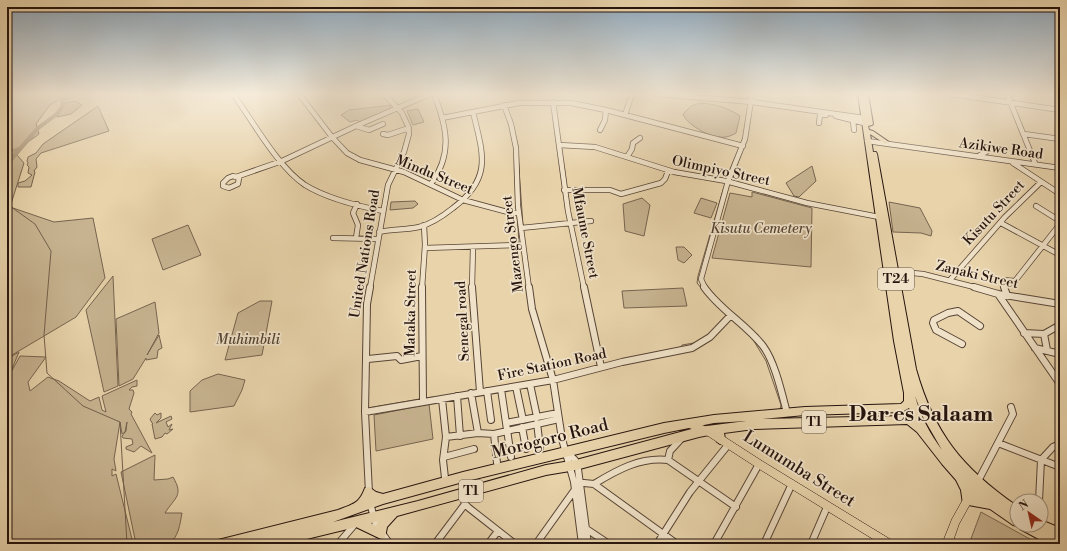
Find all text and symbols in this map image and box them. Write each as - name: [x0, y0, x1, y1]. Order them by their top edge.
- street label: Azikiwe Road: [957, 134, 1044, 164]
- street label: Mindu Street: [393, 151, 476, 199]
- street label: Olimpiyo Street: [670, 152, 772, 190]
- street label: Kisutu Street: [959, 177, 1029, 249]
- street label: Mfaume Street: [567, 186, 603, 280]
- street label: United Nations Road: [346, 188, 384, 320]
- street label: Mazengo Street: [498, 194, 528, 294]
- park label: Kisutu Cemetery: [710, 220, 813, 238]
- street label: Zanaki Street: [934, 257, 1020, 293]
- road number: T24: [878, 268, 914, 290]
- street label: Mataka Street: [401, 269, 421, 357]
- street label: Senegal road: [452, 280, 474, 362]
- park label: Muhimbili: [216, 331, 281, 349]
- street label: Fire Station Road: [496, 345, 608, 385]
- district label: Dar es Salaam: [849, 401, 993, 428]
- road number: T1: [802, 411, 826, 433]
- street label: Morogoro Road: [489, 414, 611, 464]
- street label: Lumumba Street: [739, 426, 859, 512]
- road number: T1: [459, 480, 483, 502]
- north arrow: [1009, 493, 1049, 533]
- text: N: [1016, 497, 1032, 514]

